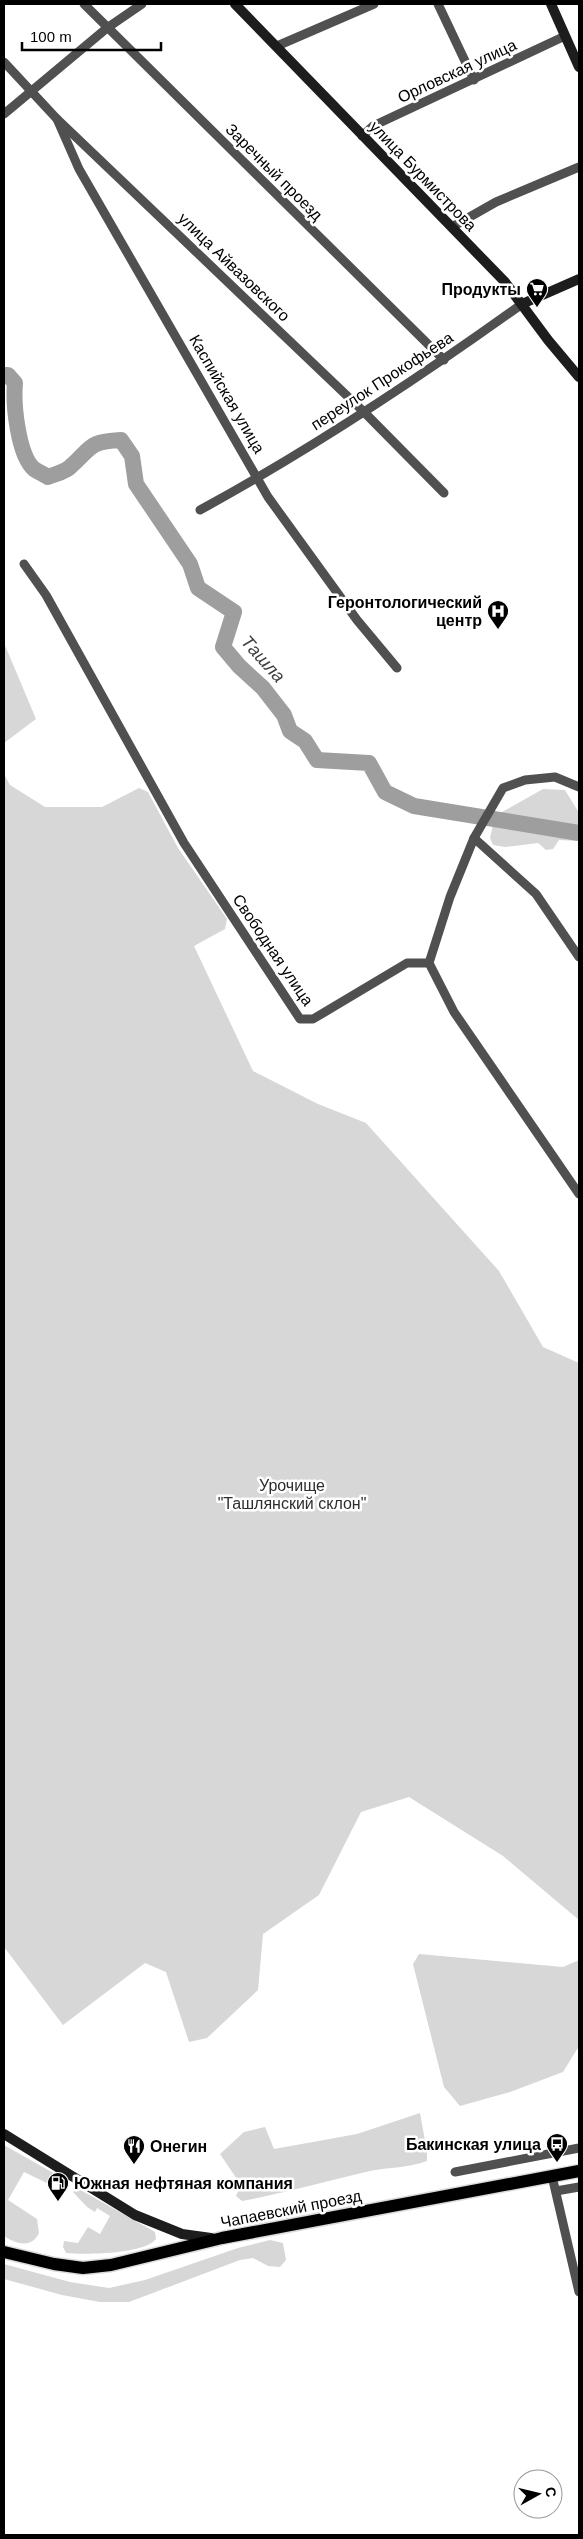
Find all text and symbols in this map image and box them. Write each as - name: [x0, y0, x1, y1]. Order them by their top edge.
- scale bar: [22, 20, 161, 52]
- text: 100 m: [30, 28, 72, 45]
- street label: Орловская улица: [395, 36, 519, 106]
- street label: улица Бурмистрова: [366, 118, 480, 234]
- street label: Заречный проезд: [222, 120, 326, 224]
- street label: улица Айвазовского: [175, 210, 293, 325]
- supermarket icon: Продукты: [525, 277, 549, 308]
- place label: Продукты: [441, 281, 521, 298]
- street label: переулок Прокофьева: [308, 329, 456, 433]
- street label: Каспийская улица: [186, 332, 268, 456]
- place label: Геронтологический центр: [328, 594, 482, 629]
- hospital icon: Геронтологический центр: [486, 599, 510, 630]
- water label: Ташла: [237, 632, 289, 686]
- street label: Свободная улица: [229, 891, 317, 1009]
- park label: Урочище "Ташлянский склон": [218, 1477, 366, 1512]
- bus stop icon: Бакинская улица: [545, 2132, 569, 2163]
- restaurant icon: Онегин: [122, 2134, 146, 2165]
- place label: Бакинская улица: [406, 2136, 541, 2153]
- place label: Онегин: [150, 2138, 207, 2155]
- fuel station icon: Южная нефтяная компания: [46, 2171, 70, 2202]
- place label: Южная нефтяная компания: [74, 2175, 293, 2192]
- street label: Чапаевский проезд: [219, 2187, 363, 2231]
- north arrow: [513, 2469, 563, 2519]
- text: С: [542, 2486, 560, 2498]

